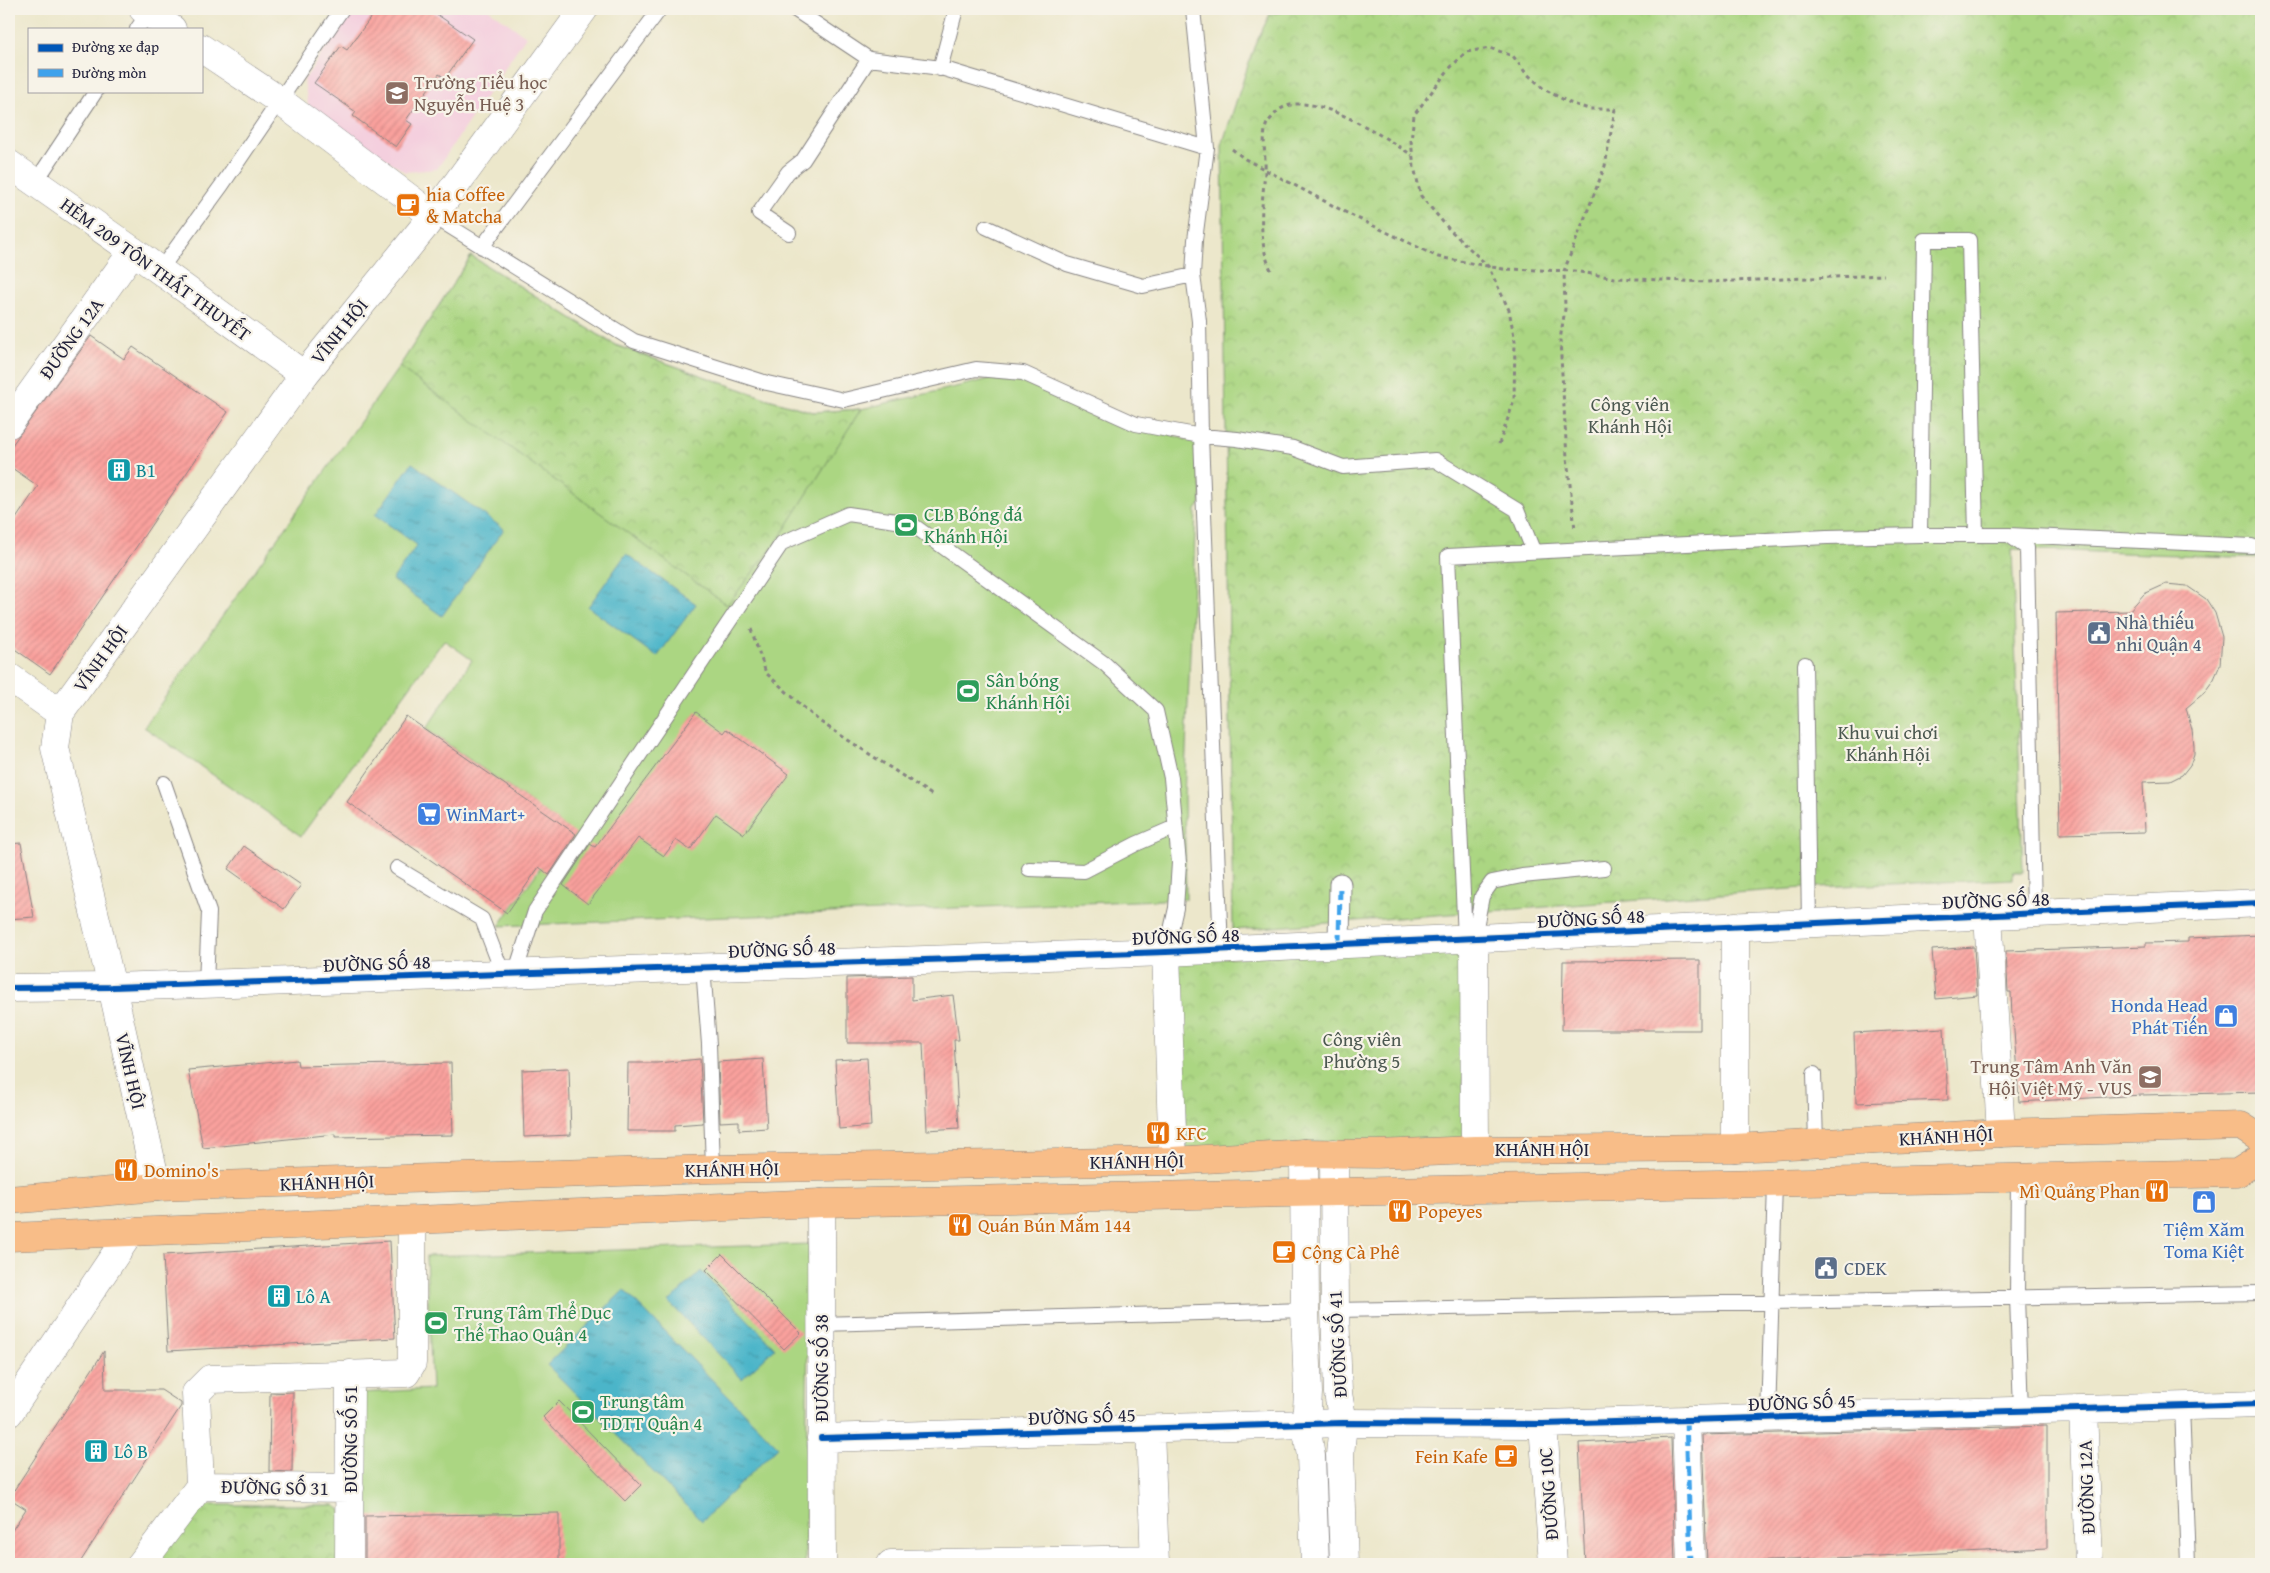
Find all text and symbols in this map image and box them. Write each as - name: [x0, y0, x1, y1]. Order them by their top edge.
- legend: [28, 28, 202, 92]
- text: Đường xe đạp: [72, 36, 159, 57]
- text: Đường mòn: [72, 62, 147, 83]
- place label: Trường Tiểu học Nguyễn Huệ 3: [414, 68, 548, 118]
- school or university icon: Trường Tiểu học Nguyễn Huệ 3: [384, 80, 410, 106]
- place label: hia Coffee & Matcha: [426, 180, 505, 230]
- street label: HẺM 209 TÔN THẤT THUYẾT: [55, 190, 257, 348]
- cafe icon: hia Coffee & Matcha: [395, 192, 421, 218]
- street label: ĐƯỜNG 12A: [32, 291, 110, 384]
- street label: VĨNH HỘI: [304, 292, 374, 370]
- park label: Công viên Khánh Hội: [1588, 390, 1672, 440]
- place label: B1: [136, 456, 156, 484]
- building icon: B1: [106, 457, 132, 483]
- place label: CLB Bóng đá Khánh Hội: [924, 500, 1022, 550]
- sports icon: CLB Bóng đá Khánh Hội: [893, 512, 919, 538]
- place label: Nhà thiếu nhi Quận 4: [2116, 608, 2202, 658]
- street label: VĨNH HỘI: [66, 618, 134, 698]
- public building icon: Nhà thiếu nhi Quận 4: [2086, 620, 2112, 646]
- place label: Sân bóng Khánh Hội: [986, 666, 1070, 716]
- sports icon: Sân bóng Khánh Hội: [955, 678, 981, 704]
- park label: Khu vui chơi Khánh Hội: [1838, 718, 1938, 768]
- place label: WinMart+: [446, 800, 525, 828]
- supermarket icon: WinMart+: [416, 801, 442, 827]
- street label: ĐƯỜNG SỐ 48: [1942, 884, 2050, 916]
- street label: ĐƯỜNG SỐ 48: [1537, 901, 1645, 935]
- street label: ĐƯỜNG SỐ 48: [1132, 920, 1240, 952]
- street label: ĐƯỜNG SỐ 48: [728, 933, 836, 965]
- street label: ĐƯỜNG SỐ 48: [323, 947, 431, 979]
- place label: Honda Head Phát Tiến: [2111, 991, 2209, 1041]
- shop icon: Honda Head Phát Tiến: [2213, 1003, 2239, 1029]
- park label: Công viên Phường 5: [1323, 1025, 1402, 1075]
- street label: VĨNH HỘI: [109, 1030, 153, 1112]
- place label: Trung Tâm Anh Văn Hội Việt Mỹ - VUS: [1970, 1052, 2132, 1102]
- school or university icon: Trung Tâm Anh Văn Hội Việt Mỹ - VUS: [2137, 1064, 2163, 1090]
- place label: KFC: [1176, 1119, 1207, 1147]
- restaurant icon: KFC: [1145, 1120, 1171, 1146]
- street label: KHÁNH HỘI: [1898, 1120, 1994, 1152]
- street label: KHÁNH HỘI: [1495, 1135, 1589, 1163]
- street label: KHÁNH HỘI: [1089, 1146, 1185, 1176]
- street label: KHÁNH HỘI: [684, 1154, 780, 1184]
- place label: Domino's: [144, 1156, 219, 1184]
- restaurant icon: Domino's: [113, 1157, 139, 1183]
- street label: KHÁNH HỘI: [279, 1166, 375, 1198]
- place label: Mì Quảng Phan: [2019, 1177, 2140, 1205]
- restaurant icon: Mì Quảng Phan: [2144, 1178, 2170, 1204]
- shop icon: Tiệm Xăm Toma Kiệt: [2191, 1189, 2217, 1215]
- place label: Popeyes: [1418, 1197, 1483, 1225]
- restaurant icon: Popeyes: [1387, 1198, 1413, 1224]
- place label: Quán Bún Mắm 144: [978, 1211, 1131, 1239]
- restaurant icon: Quán Bún Mắm 144: [947, 1212, 973, 1238]
- place label: Tiệm Xăm Toma Kiệt: [2164, 1215, 2245, 1265]
- place label: Cộng Cà Phê: [1302, 1238, 1400, 1266]
- cafe icon: Cộng Cà Phê: [1271, 1239, 1297, 1265]
- place label: CDEK: [1844, 1254, 1887, 1282]
- public building icon: CDEK: [1813, 1255, 1839, 1281]
- place label: Lô A: [296, 1282, 331, 1310]
- building icon: Lô A: [266, 1283, 292, 1309]
- street label: ĐƯỜNG SỐ 41: [1320, 1290, 1354, 1398]
- place label: Trung Tâm Thể Dục Thể Thao Quận 4: [454, 1298, 611, 1348]
- sports icon: Trung Tâm Thể Dục Thể Thao Quận 4: [423, 1310, 449, 1336]
- street label: ĐƯỜNG SỐ 38: [807, 1314, 835, 1422]
- street label: ĐƯỜNG SỐ 51: [336, 1385, 364, 1493]
- street label: ĐƯỜNG SỐ 45: [1748, 1386, 1856, 1418]
- place label: Trung tâm TDTT Quận 4: [600, 1387, 702, 1437]
- sports icon: Trung tâm TDTT Quận 4: [570, 1399, 596, 1425]
- street label: ĐƯỜNG SỐ 45: [1028, 1400, 1136, 1432]
- place label: Lô B: [114, 1437, 148, 1465]
- building icon: Lô B: [83, 1438, 109, 1464]
- street label: ĐƯỜNG 12A: [2070, 1439, 2102, 1534]
- place label: Fein Kafe: [1415, 1442, 1488, 1470]
- cafe icon: Fein Kafe: [1493, 1443, 1519, 1469]
- street label: ĐƯỜNG 10C: [1531, 1447, 1565, 1541]
- street label: ĐƯỜNG SỐ 31: [221, 1472, 329, 1502]

